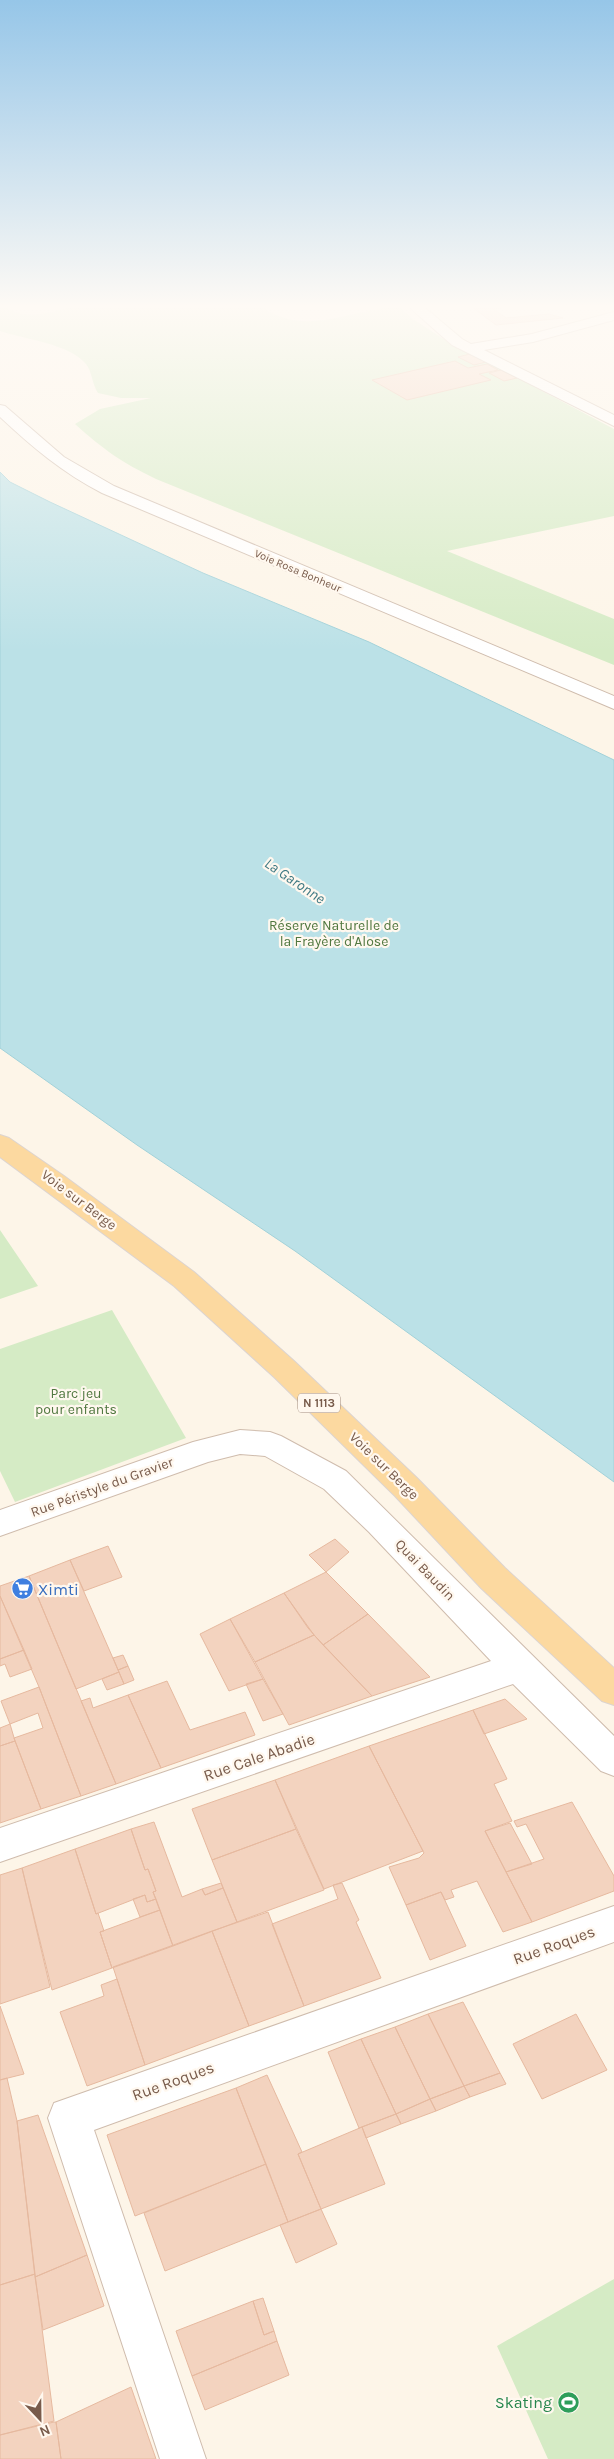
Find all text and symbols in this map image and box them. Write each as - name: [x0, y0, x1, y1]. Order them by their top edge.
- street label: Voie Rosa Bonheur: [253, 547, 343, 595]
- water label: La Garonne: [261, 854, 329, 908]
- park label: Réserve Naturelle de la Frayère d'Alose: [269, 917, 399, 950]
- street label: Voie sur Berge: [38, 1166, 120, 1234]
- park label: Parc jeu pour enfants: [35, 1385, 117, 1418]
- road number: N 1113: [298, 1394, 340, 1412]
- street label: Voie sur Berge: [346, 1429, 422, 1503]
- street label: Rue Péristyle du Gravier: [28, 1453, 177, 1521]
- street label: Quai Baudin: [392, 1536, 458, 1604]
- supermarket icon: Ximti: [10, 1577, 34, 1601]
- place label: Ximti: [38, 1580, 79, 1599]
- street label: Rue Cale Abadie: [201, 1729, 317, 1785]
- street label: Rue Roques: [510, 1921, 598, 1969]
- street label: Rue Roques: [129, 2057, 217, 2105]
- sports icon: Skating: [556, 2390, 580, 2414]
- place label: Skating: [495, 2393, 552, 2412]
- north arrow: [15, 2394, 65, 2444]
- text: N: [37, 2421, 53, 2440]

